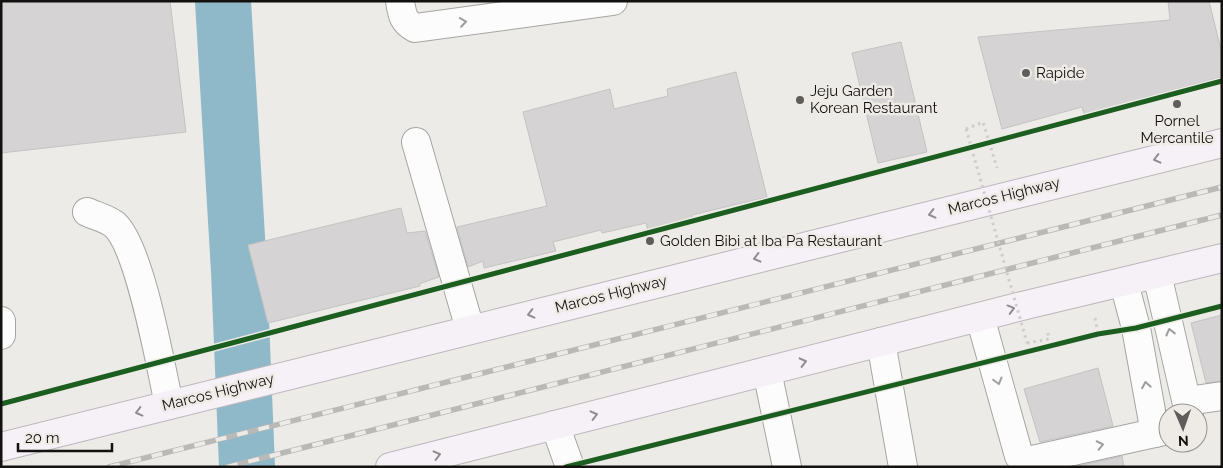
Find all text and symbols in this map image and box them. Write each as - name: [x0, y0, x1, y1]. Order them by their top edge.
- one-way arrow: [460, 17, 468, 28]
- place label: Rapide: [1036, 64, 1085, 82]
- marker: Rapide: [1020, 67, 1032, 79]
- place label: Jeju Garden Korean Restaurant: [810, 82, 938, 117]
- marker: Jeju Garden Korean Restaurant: [794, 94, 806, 106]
- marker: Pornel Mercantile: [1171, 98, 1183, 110]
- place label: Pornel Mercantile: [1140, 112, 1214, 147]
- one-way arrow: [1154, 153, 1162, 163]
- street label: Marcos Highway: [946, 173, 1062, 219]
- one-way arrow: [927, 208, 936, 219]
- place label: Golden Bibi at Iba Pa Restaurant: [660, 232, 882, 250]
- marker: Golden Bibi at Iba Pa Restaurant: [644, 235, 656, 247]
- one-way arrow: [753, 252, 761, 262]
- street label: Marcos Highway: [553, 271, 669, 317]
- one-way arrow: [1007, 304, 1016, 315]
- one-way arrow: [527, 308, 536, 319]
- one-way arrow: [1165, 327, 1176, 336]
- one-way arrow: [798, 357, 807, 368]
- street label: Marcos Highway: [160, 369, 276, 415]
- one-way arrow: [993, 376, 1003, 384]
- one-way arrow: [1142, 381, 1152, 390]
- north arrow: [1158, 403, 1208, 453]
- one-way arrow: [135, 406, 144, 417]
- one-way arrow: [590, 410, 599, 421]
- scale bar: [18, 420, 111, 452]
- text: 20 m: [25, 429, 60, 447]
- text: N: [1178, 433, 1189, 449]
- one-way arrow: [1096, 441, 1105, 451]
- one-way arrow: [432, 450, 441, 461]

